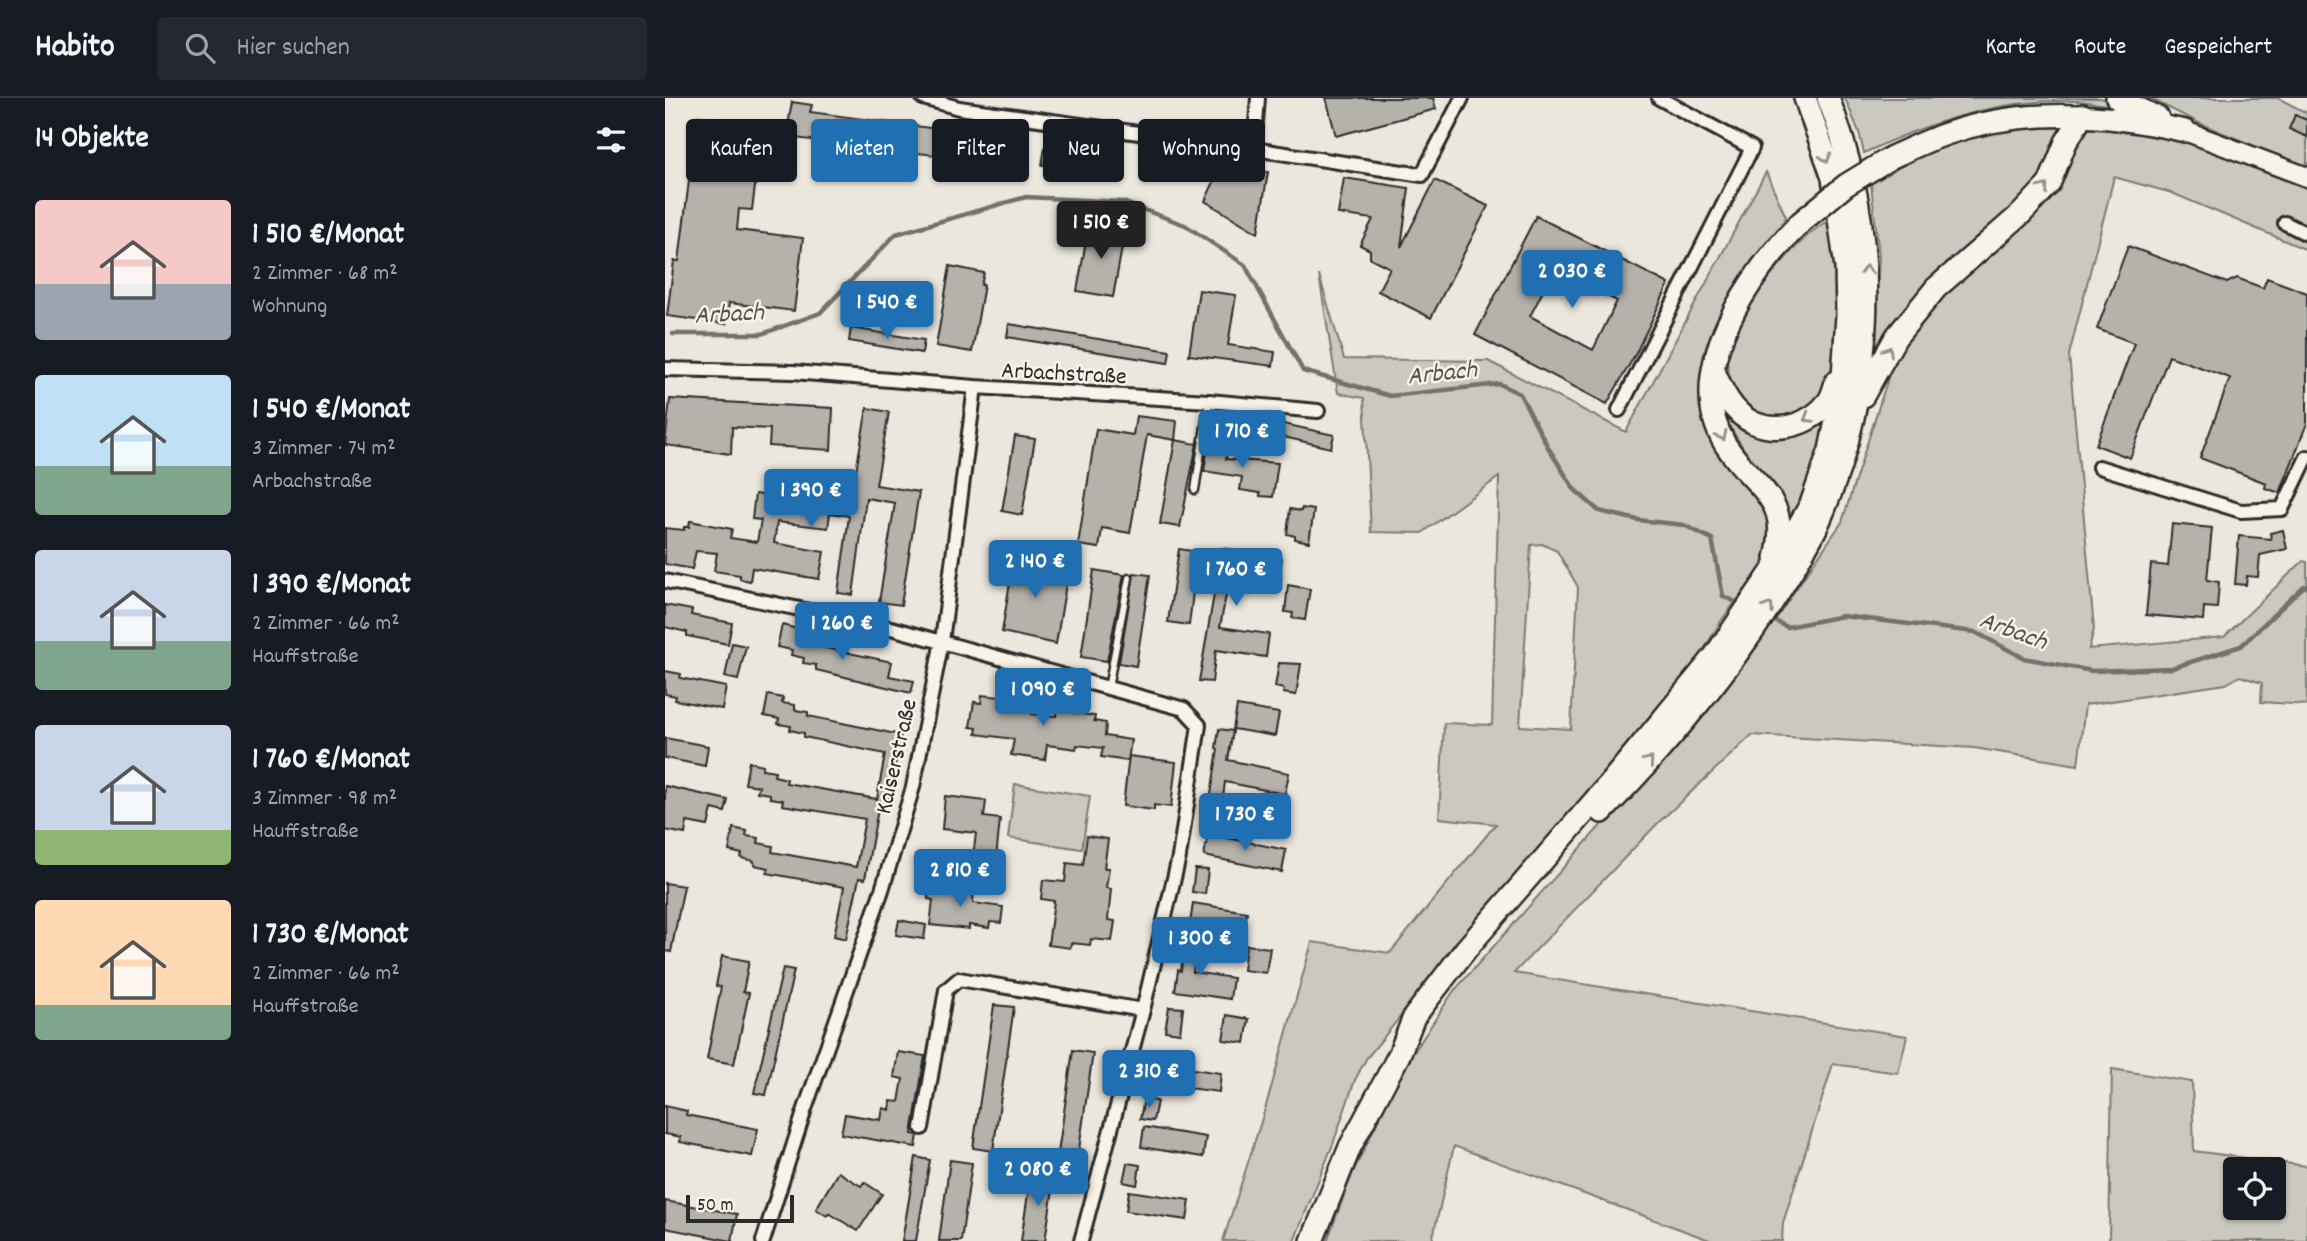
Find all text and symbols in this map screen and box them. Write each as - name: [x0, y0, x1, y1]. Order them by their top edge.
- search box: [157, 17, 647, 80]
- text: Habito: [35, 25, 115, 72]
- icon: search: [181, 29, 219, 67]
- text: Hier suchen: [237, 30, 350, 67]
- text: Karte: [1985, 31, 2036, 65]
- text: Route: [2074, 31, 2126, 65]
- text: Gespeichert: [2164, 31, 2272, 65]
- text: 14 Objekte: [35, 119, 149, 162]
- chip: Kaufen: [686, 119, 797, 182]
- chip: Mieten: [811, 119, 918, 182]
- chip: Filter: [932, 119, 1029, 182]
- chip: Neu: [1043, 119, 1124, 182]
- chip: Wohnung: [1138, 119, 1265, 182]
- icon: filters: [592, 121, 630, 159]
- one-way arrow: [1818, 152, 1833, 164]
- one-way arrow: [2036, 183, 2049, 195]
- pin: 1 510 €: [1036, 202, 1166, 261]
- text: 1 510 €: [1073, 207, 1129, 240]
- text: 1 510 €/Monat: [252, 215, 404, 258]
- icon: home: [91, 228, 175, 312]
- pin: 2 030 €: [1507, 250, 1637, 310]
- text: 2 030 €: [1538, 256, 1606, 289]
- text: 2 Zimmer · 68 m²: [252, 258, 398, 291]
- one-way arrow: [1859, 264, 1874, 275]
- pin: 1 540 €: [822, 282, 952, 341]
- text: 1 540 €: [856, 287, 918, 320]
- text: Wohnung: [252, 291, 327, 324]
- water label: Arbach: [693, 295, 766, 336]
- one-way arrow: [1880, 345, 1893, 358]
- water label: Arbach: [1406, 352, 1480, 397]
- street label: Arbachstraße: [1000, 355, 1127, 395]
- text: 1 540 €/Monat: [252, 390, 410, 433]
- icon: home: [91, 403, 175, 487]
- pin: 1 710 €: [1177, 410, 1307, 470]
- one-way arrow: [1803, 410, 1816, 423]
- text: 1 710 €: [1215, 416, 1269, 449]
- one-way arrow: [1714, 429, 1728, 441]
- text: 3 Zimmer · 74 m²: [252, 433, 396, 466]
- text: Arbachstraße: [252, 466, 372, 499]
- pin: 1 390 €: [746, 470, 876, 529]
- text: 1 390 €: [780, 475, 842, 508]
- pin: 2 140 €: [970, 540, 1100, 600]
- text: 2 140 €: [1005, 546, 1065, 579]
- pin: 1 760 €: [1171, 548, 1301, 608]
- text: 1 760 €: [1205, 554, 1267, 587]
- text: 1 390 €/Monat: [252, 565, 411, 608]
- icon: home: [91, 578, 175, 662]
- pin: 1 260 €: [777, 602, 907, 662]
- one-way arrow: [1760, 602, 1773, 615]
- water label: Arbach: [1974, 603, 2053, 662]
- text: 2 Zimmer · 66 m²: [252, 608, 400, 641]
- text: 1 260 €: [811, 608, 873, 641]
- text: Hauffstraße: [252, 641, 359, 674]
- pin: 1 090 €: [978, 668, 1108, 728]
- text: 1 090 €: [1011, 674, 1075, 707]
- street label: Kaiserstraße: [868, 696, 928, 818]
- text: 1 760 €/Monat: [252, 740, 410, 783]
- icon: home: [91, 753, 175, 837]
- one-way arrow: [1641, 757, 1653, 770]
- text: 3 Zimmer · 98 m²: [252, 783, 397, 816]
- pin: 1 730 €: [1180, 794, 1310, 853]
- text: 1 730 €: [1215, 799, 1275, 832]
- text: Hauffstraße: [252, 816, 359, 849]
- pin: 2 810 €: [895, 850, 1025, 909]
- text: 2 810 €: [930, 855, 990, 888]
- text: 1 730 €/Monat: [252, 915, 409, 958]
- pin: 1 300 €: [1135, 918, 1265, 977]
- text: 1 300 €: [1168, 923, 1232, 956]
- icon: home: [91, 928, 175, 1012]
- text: 2 Zimmer · 66 m²: [252, 958, 400, 991]
- text: Hauffstraße: [252, 991, 359, 1024]
- pin: 2 310 €: [1084, 1051, 1214, 1110]
- text: 2 310 €: [1118, 1056, 1180, 1089]
- pin: 2 080 €: [973, 1148, 1103, 1208]
- text: 2 080 €: [1004, 1154, 1072, 1187]
- map controls: [2223, 1157, 2286, 1220]
- button: locate: [2223, 1157, 2286, 1220]
- scale bar: [686, 1192, 795, 1224]
- text: 50 m: [697, 1193, 734, 1220]

